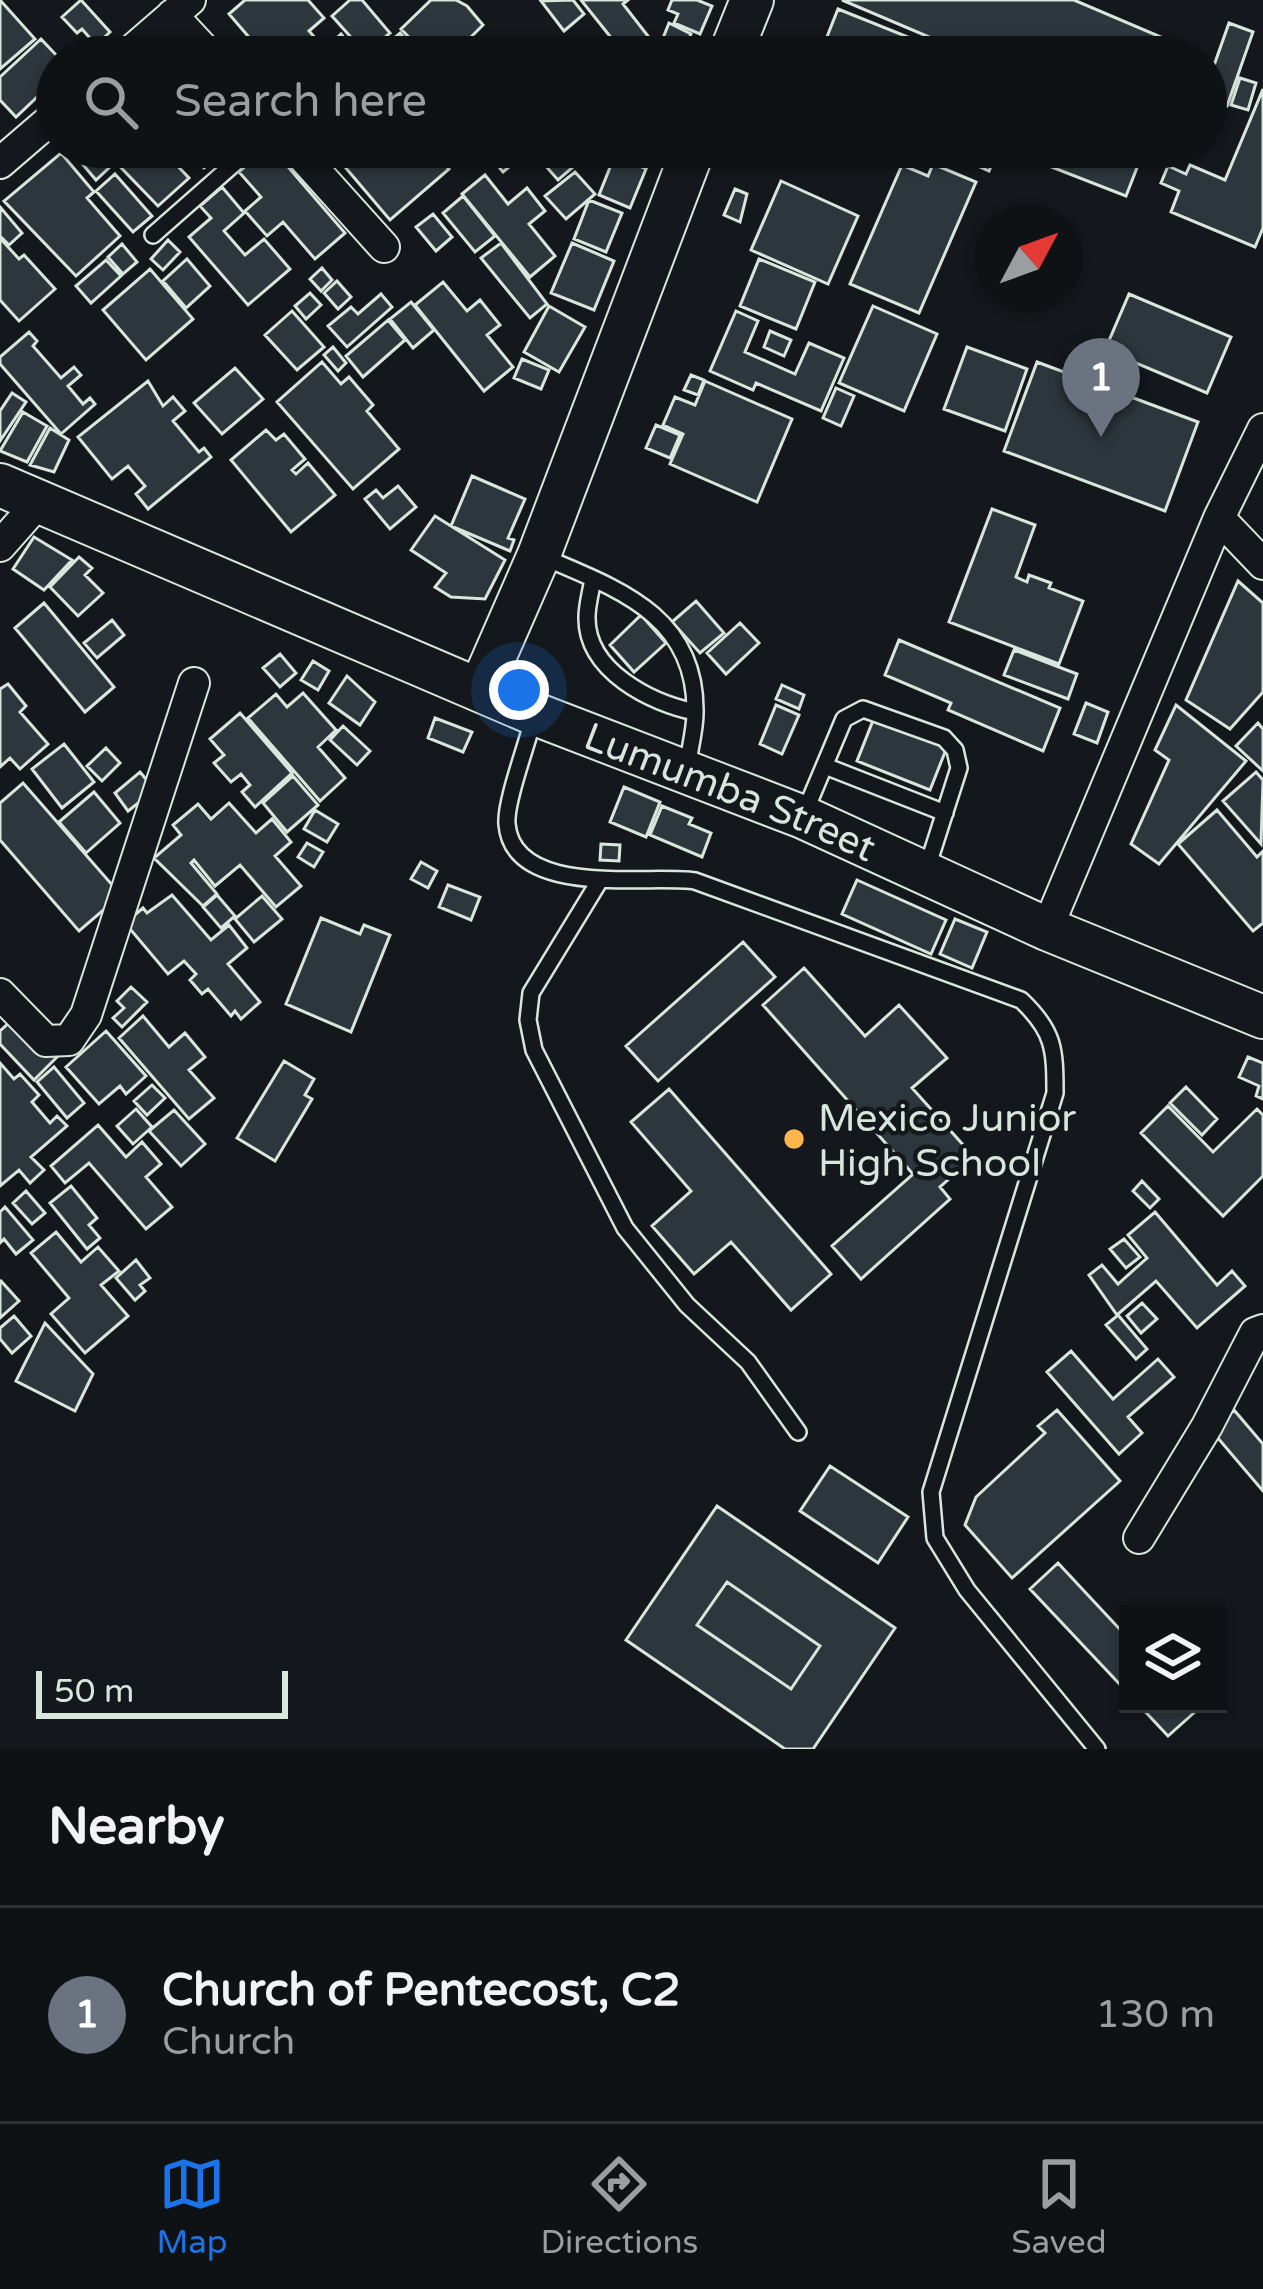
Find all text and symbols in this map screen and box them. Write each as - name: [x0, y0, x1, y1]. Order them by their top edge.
- search box: [36, 36, 1227, 168]
- icon: search: [78, 69, 144, 135]
- text: Search here: [174, 75, 427, 129]
- north arrow: [975, 204, 1083, 312]
- pin: 1: [1062, 338, 1140, 437]
- your location: [489, 660, 549, 720]
- street label: Lumumba Street: [578, 713, 883, 872]
- place label: Mexico Junior High School: [818, 1095, 1076, 1187]
- marker: Mexico Junior High School: [781, 1126, 807, 1152]
- map controls: [1119, 1605, 1227, 1713]
- button: layers: [1119, 1605, 1227, 1713]
- scale bar: [36, 1665, 288, 1718]
- text: 50 m: [54, 1672, 134, 1711]
- text: Nearby: [48, 1796, 225, 1858]
- text: Church of Pentecost, C2: [162, 1964, 681, 2018]
- text: 1: [75, 1991, 99, 2038]
- text: 130 m: [1096, 1991, 1215, 2038]
- text: Church: [162, 2018, 295, 2065]
- tab: Map: [156, 2151, 228, 2262]
- tab: Directions: [540, 2151, 698, 2262]
- tab: Saved: [1011, 2151, 1107, 2262]

